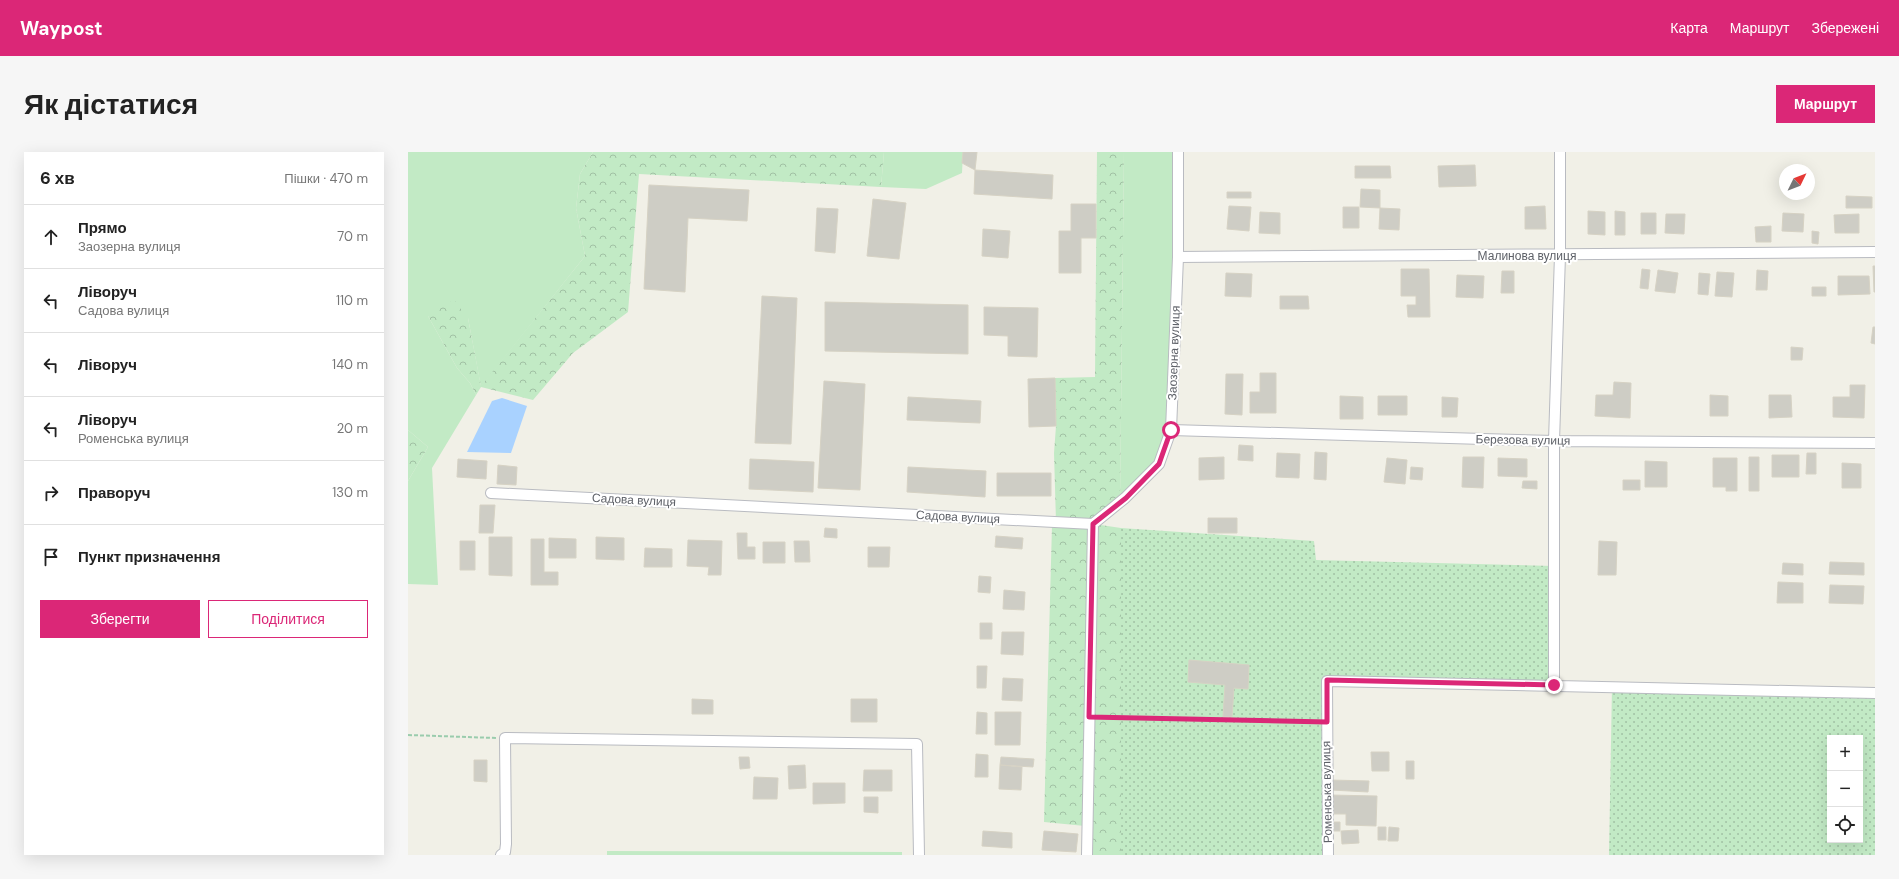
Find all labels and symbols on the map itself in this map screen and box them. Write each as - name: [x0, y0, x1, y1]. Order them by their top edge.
- north arrow: [1779, 164, 1815, 200]
- street label: Малинова вулиця: [1478, 248, 1576, 264]
- street label: Заозерна вулиця: [1164, 305, 1184, 401]
- route start: [1162, 421, 1180, 439]
- street label: Березова вулиця: [1476, 431, 1570, 449]
- street label: Садова вулиця: [592, 490, 676, 510]
- street label: Садова вулиця: [916, 507, 1000, 527]
- route end: [1545, 676, 1563, 694]
- street label: Роменська вулиця: [1318, 741, 1336, 843]

